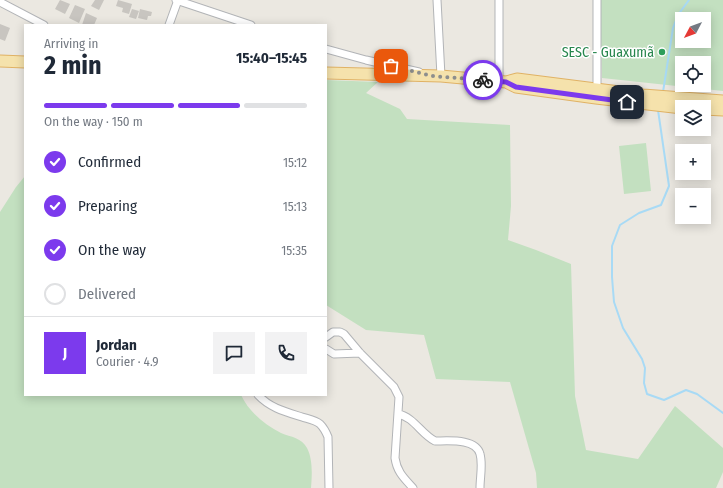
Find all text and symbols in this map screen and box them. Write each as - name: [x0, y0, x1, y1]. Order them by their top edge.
- north arrow: [675, 12, 711, 48]
- map controls: [675, 12, 711, 224]
- text: Arriving in: [44, 36, 98, 51]
- place label: SESC - Guaxumã: [562, 44, 654, 61]
- marker: SESC - Guaxumã: [657, 47, 667, 57]
- text: 15:40–15:45: [236, 49, 307, 67]
- pin: [374, 49, 408, 83]
- text: 2 min: [44, 50, 102, 81]
- icon: bag: [380, 55, 402, 77]
- button: locate: [675, 56, 711, 92]
- courier: [463, 60, 503, 100]
- icon: bike: [472, 69, 494, 91]
- pin: [610, 85, 644, 119]
- icon: home: [616, 91, 638, 113]
- button: layers: [675, 100, 711, 136]
- text: On the way · 150 m: [44, 114, 143, 129]
- button: +: [675, 144, 711, 180]
- icon: check: [44, 151, 66, 173]
- text: Confirmed: [78, 153, 141, 171]
- text: 15:12: [283, 155, 307, 170]
- button: −: [675, 188, 711, 224]
- icon: check: [44, 195, 66, 217]
- text: Preparing: [78, 197, 137, 215]
- text: 15:13: [283, 199, 307, 214]
- icon: check: [44, 239, 66, 261]
- text: On the way: [78, 241, 146, 259]
- text: 15:35: [281, 243, 307, 258]
- text: Delivered: [78, 285, 136, 303]
- button: chat: [213, 332, 255, 374]
- button: phone: [265, 332, 307, 374]
- text: Jordan: [96, 336, 137, 354]
- text: J: [63, 344, 67, 362]
- text: Courier · 4.9: [96, 354, 159, 369]

